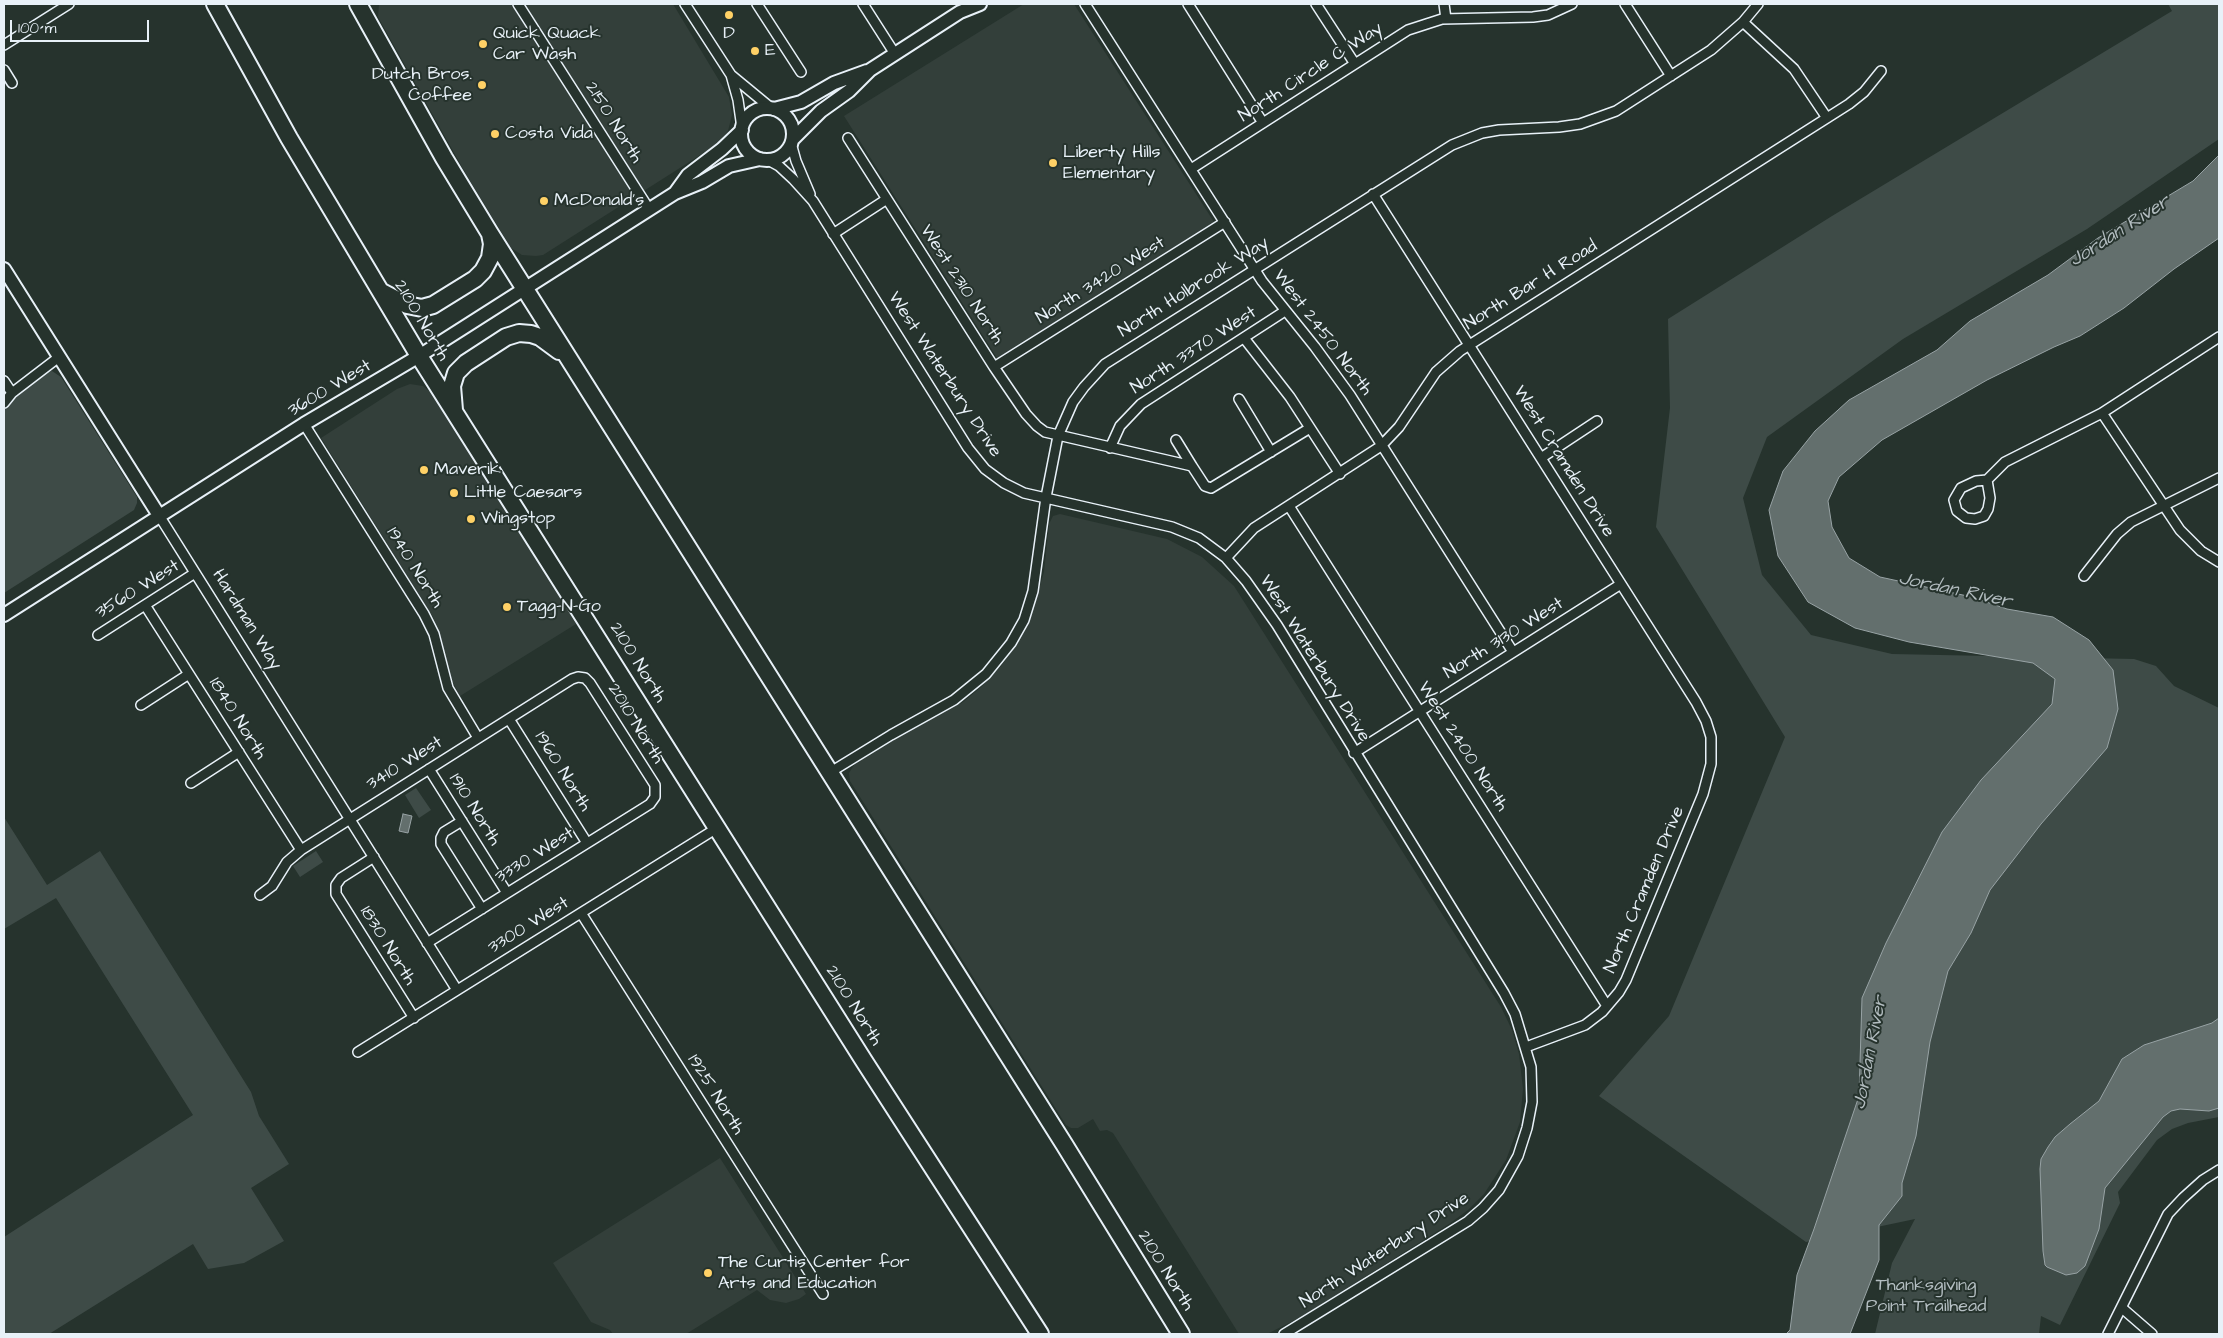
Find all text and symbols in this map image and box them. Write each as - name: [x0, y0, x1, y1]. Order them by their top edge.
- marker: D: [723, 9, 735, 21]
- scale bar: [12, 10, 151, 42]
- text: 100 m: [18, 18, 57, 39]
- street label: North Circle C Way: [1235, 18, 1387, 128]
- place label: Quick Quack Car Wash: [493, 23, 601, 66]
- place label: D: [723, 23, 735, 45]
- marker: Quick Quack Car Wash: [477, 38, 489, 50]
- place label: E: [765, 40, 776, 62]
- marker: E: [749, 45, 761, 57]
- place label: Dutch Bros. Coffee: [372, 64, 472, 106]
- marker: Dutch Bros. Coffee: [476, 79, 488, 91]
- street label: 2150 North: [580, 79, 646, 167]
- place label: Costa Vida: [505, 123, 593, 145]
- marker: Costa Vida: [489, 128, 501, 140]
- place label: Liberty Hills Elementary: [1063, 142, 1161, 184]
- marker: Liberty Hills Elementary: [1047, 157, 1059, 169]
- place label: McDonald's: [554, 190, 644, 212]
- water label: Jordan River: [2066, 191, 2174, 273]
- marker: McDonald's: [538, 195, 550, 207]
- street label: West 2310 North: [914, 221, 1008, 349]
- street label: North 3420 West: [1033, 233, 1169, 329]
- street label: North Holbrook Way: [1115, 233, 1273, 343]
- street label: North Bar H Road: [1460, 236, 1602, 336]
- street label: West 2450 North: [1268, 266, 1376, 400]
- street label: 2100 North: [389, 277, 453, 365]
- street label: West Waterbury Drive: [882, 288, 1006, 462]
- street label: North 3370 West: [1127, 302, 1261, 400]
- street label: 3600 West: [284, 356, 376, 422]
- street label: West Cramden Drive: [1508, 382, 1618, 542]
- place label: Maverik: [434, 459, 501, 481]
- marker: Maverik: [418, 464, 430, 476]
- place label: Little Caesars: [464, 482, 582, 504]
- marker: Little Caesars: [448, 487, 460, 499]
- place label: Wingstop: [481, 508, 555, 530]
- marker: Wingstop: [465, 513, 477, 525]
- street label: 1940 North: [381, 524, 447, 612]
- street label: 3560 West: [92, 556, 184, 624]
- street label: Hardman Way: [206, 566, 286, 674]
- water label: Jordan River: [1896, 568, 2014, 614]
- street label: West Waterbury Drive: [1254, 571, 1374, 747]
- street label: North 3130 West: [1440, 594, 1568, 684]
- place label: Tagg-N-Go: [517, 596, 601, 618]
- marker: Tagg-N-Go: [501, 601, 513, 613]
- street label: 2100 North: [604, 619, 670, 707]
- street label: 1840 North: [203, 674, 271, 764]
- street label: West 2400 North: [1412, 678, 1512, 816]
- street label: 2010 North: [602, 680, 668, 768]
- street label: 1960 North: [529, 728, 595, 816]
- street label: 3410 West: [363, 732, 447, 796]
- street label: 1910 North: [443, 770, 505, 850]
- street label: North Cramden Drive: [1600, 803, 1690, 977]
- street label: 3330 West: [492, 823, 578, 889]
- street label: 3300 West: [485, 893, 573, 959]
- street label: 1830 North: [354, 902, 420, 990]
- street label: 2100 North: [820, 962, 886, 1050]
- water label: Jordan River: [1849, 994, 1893, 1112]
- street label: 1925 North: [682, 1051, 748, 1139]
- street label: North Waterbury Drive: [1296, 1188, 1474, 1314]
- street label: 2100 North: [1132, 1227, 1198, 1315]
- place label: The Curtis Center for Arts and Education: [718, 1252, 910, 1294]
- marker: The Curtis Center for Arts and Education: [702, 1267, 714, 1279]
- park label: Thanksgiving Point Trailhead: [1866, 1275, 1986, 1318]

